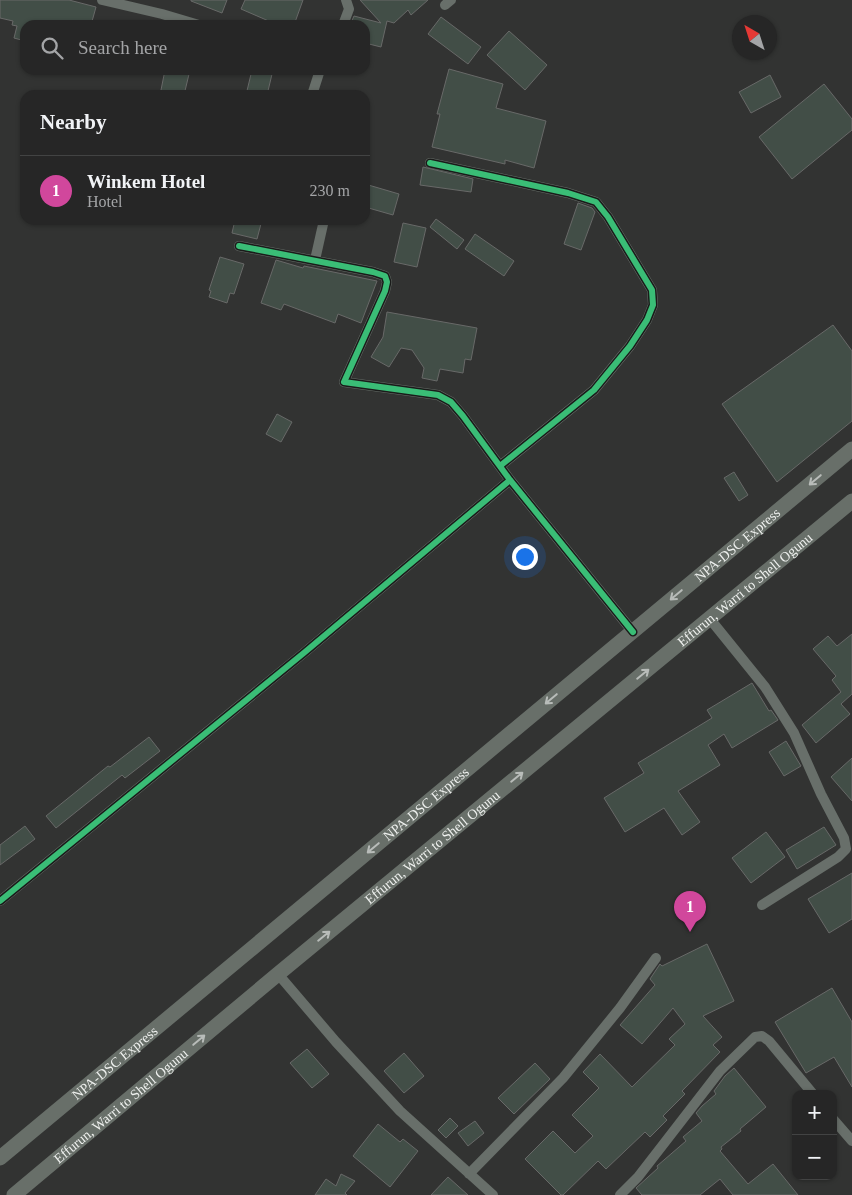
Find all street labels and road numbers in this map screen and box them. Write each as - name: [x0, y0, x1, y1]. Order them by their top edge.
- street label: NPA-DSC Express: [692, 505, 783, 585]
- street label: Effurun, Warri to Shell Ogunu: [675, 530, 815, 650]
- street label: NPA-DSC Express: [380, 764, 472, 844]
- street label: Effurun, Warri to Shell Ogunu: [362, 788, 503, 907]
- street label: NPA-DSC Express: [69, 1023, 161, 1103]
- street label: Effurun, Warri to Shell Ogunu: [51, 1046, 191, 1166]

